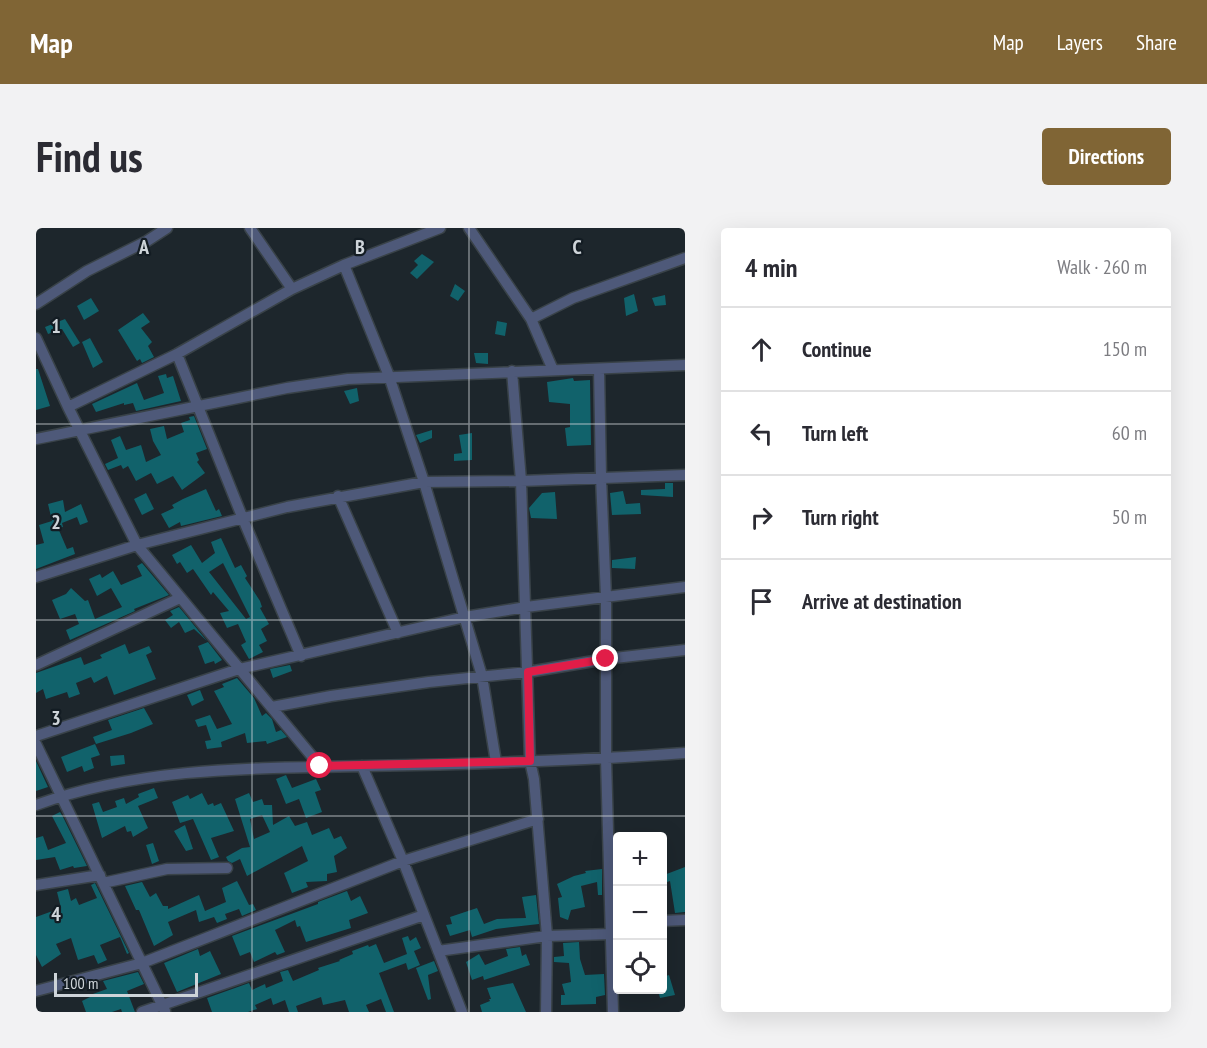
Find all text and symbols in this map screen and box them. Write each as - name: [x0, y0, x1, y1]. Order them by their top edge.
- text: Map: [30, 24, 73, 61]
- text: Map: [993, 29, 1024, 56]
- text: Layers: [1057, 29, 1103, 56]
- text: Share: [1136, 29, 1177, 56]
- button: Directions: [1042, 128, 1171, 185]
- text: Find us: [36, 129, 143, 184]
- text: A: [138, 234, 150, 260]
- text: B: [355, 234, 365, 260]
- text: C: [572, 234, 582, 260]
- text: 4 min: [745, 251, 798, 284]
- text: Walk · 260 m: [1057, 254, 1147, 280]
- text: 1: [51, 313, 61, 339]
- icon: ahead: [745, 333, 778, 366]
- text: Continue: [802, 335, 872, 363]
- text: 150 m: [1103, 336, 1147, 362]
- icon: left: [745, 417, 778, 450]
- text: Turn left: [802, 419, 868, 447]
- text: 60 m: [1112, 420, 1147, 446]
- icon: right: [745, 501, 778, 534]
- text: Turn right: [802, 503, 879, 531]
- text: 50 m: [1112, 504, 1147, 530]
- text: 2: [51, 509, 61, 535]
- icon: arrive: [745, 585, 778, 618]
- text: Arrive at destination: [802, 587, 962, 615]
- route end: [592, 645, 618, 671]
- text: 3: [51, 705, 61, 731]
- route start: [306, 752, 332, 778]
- map controls: [613, 832, 667, 994]
- button: +: [613, 832, 667, 886]
- button: −: [613, 886, 667, 940]
- text: 4: [51, 901, 61, 927]
- button: locate: [613, 940, 667, 994]
- scale bar: [54, 970, 198, 998]
- text: 100 m: [63, 973, 98, 993]

